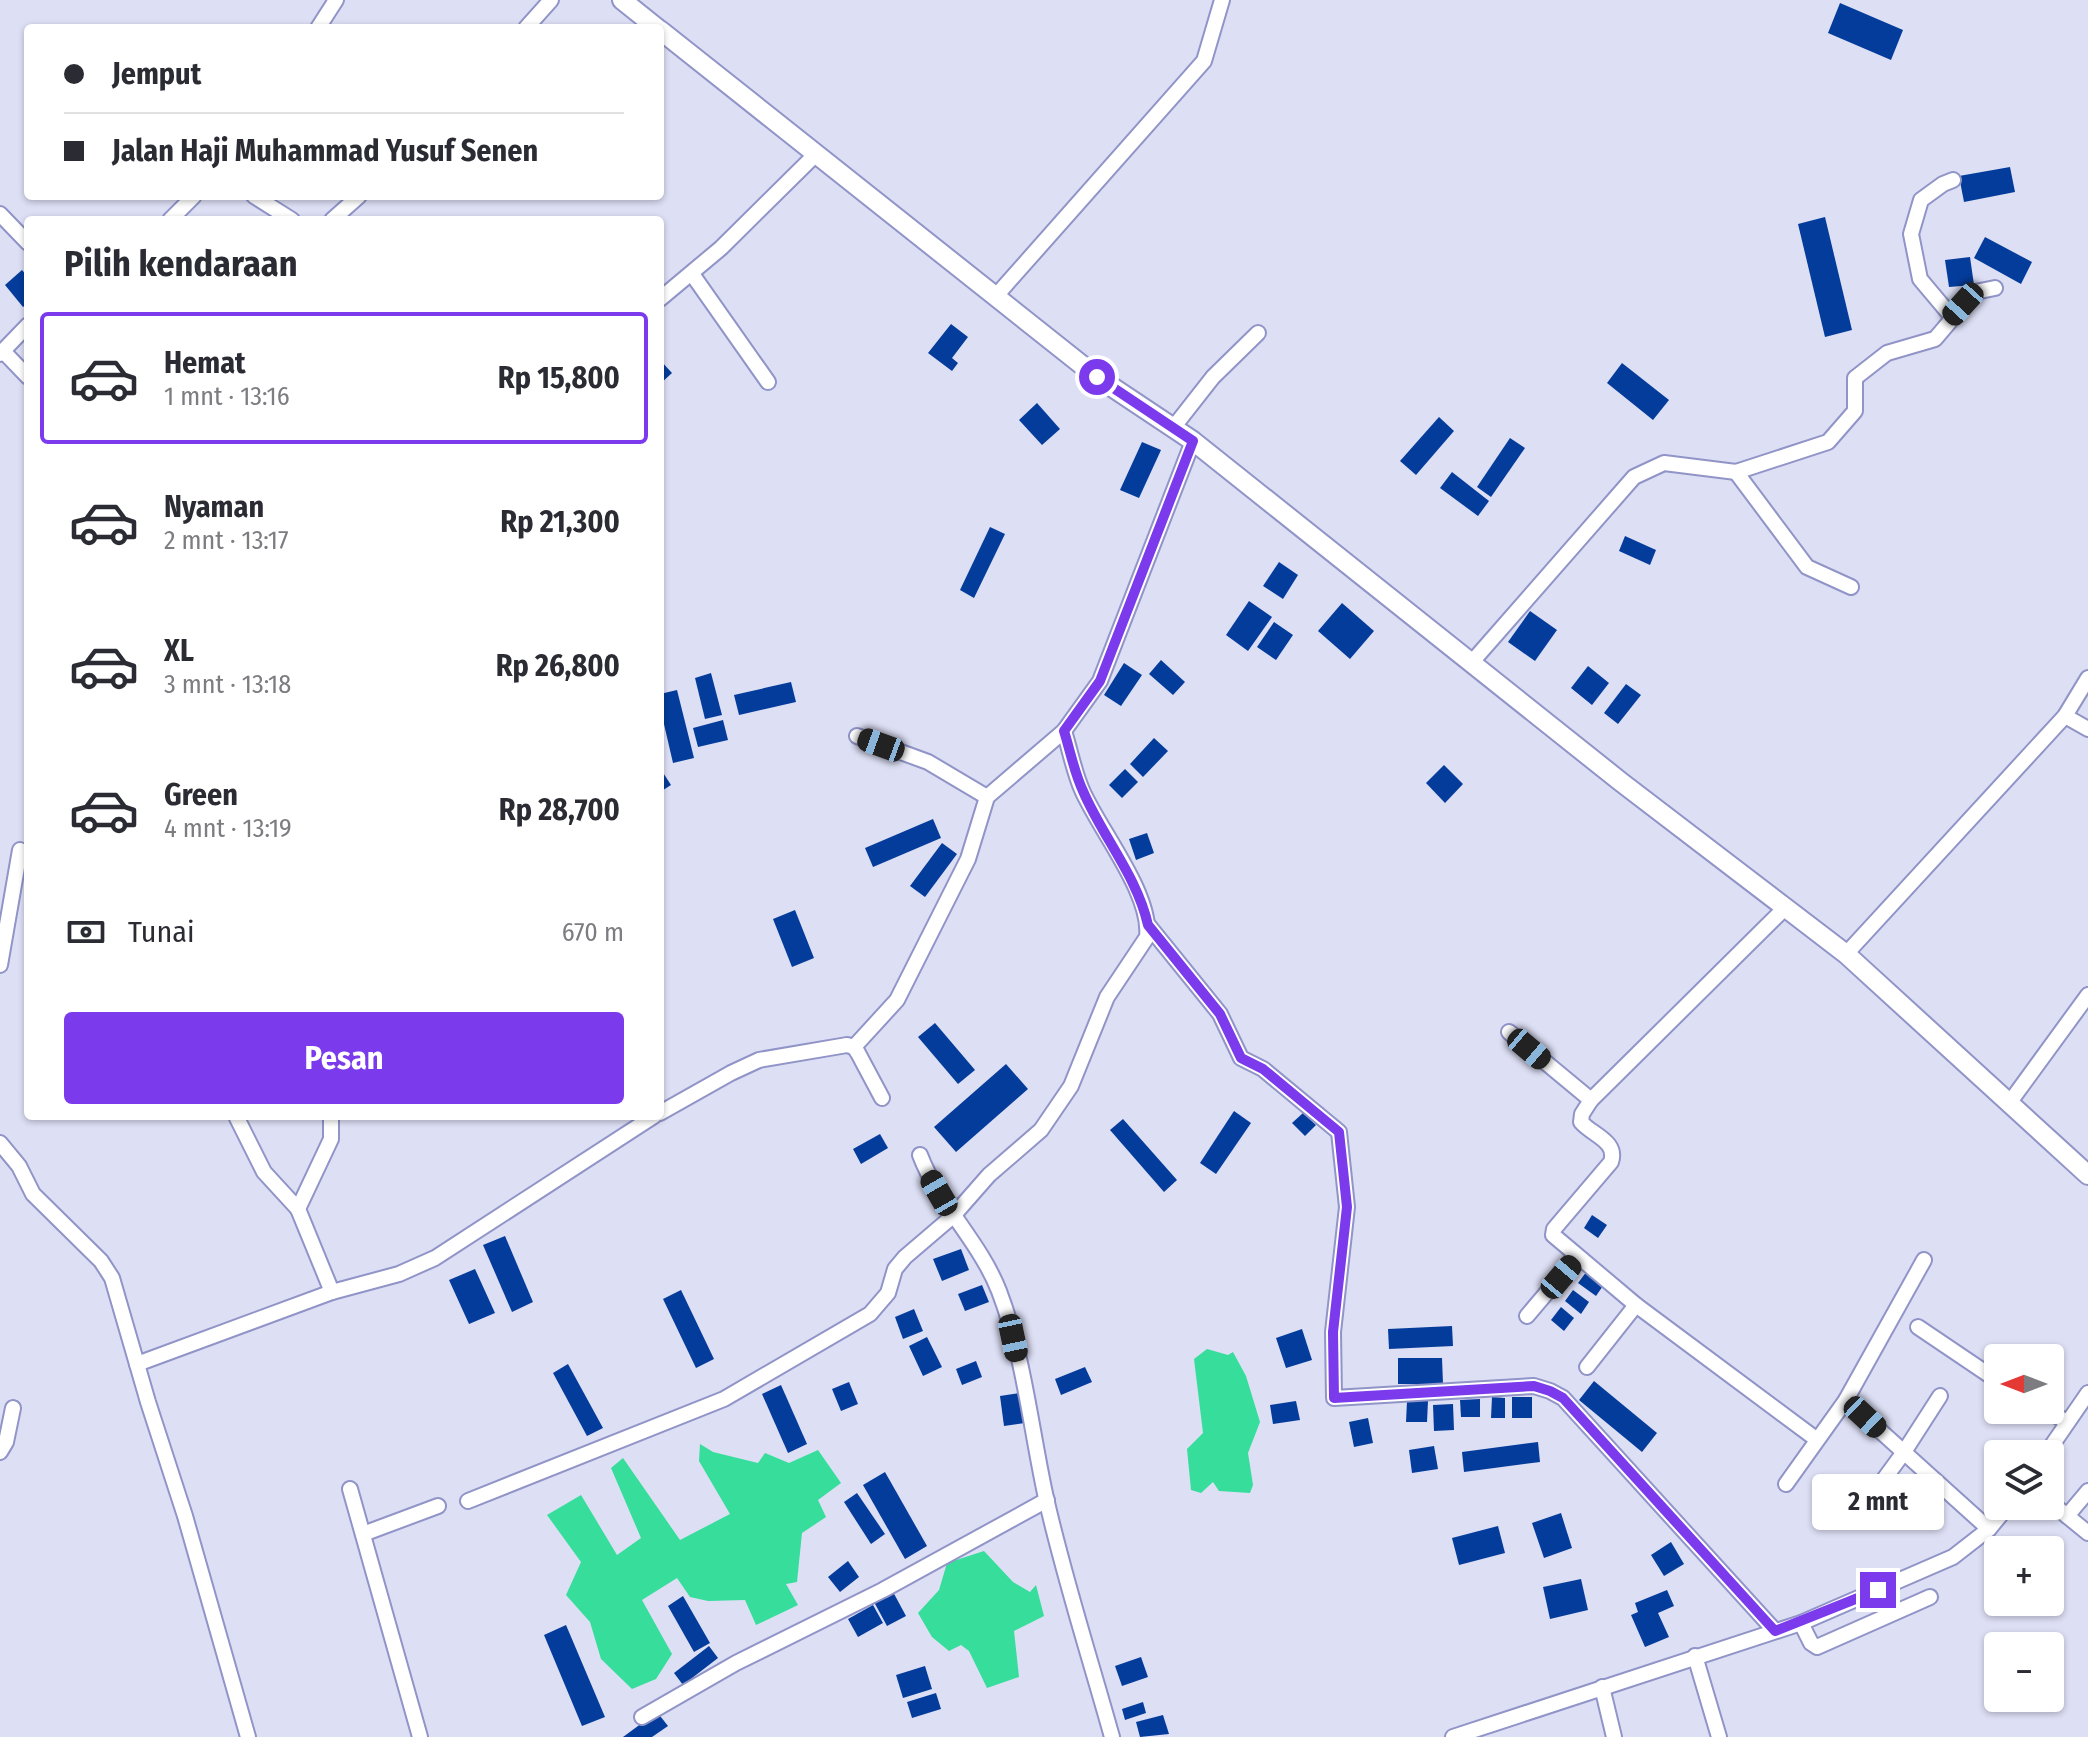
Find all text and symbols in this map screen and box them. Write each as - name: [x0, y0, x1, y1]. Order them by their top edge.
- text: Jemput: [112, 56, 201, 92]
- text: Jalan Haji Muhammad Yusuf Senen: [112, 133, 538, 169]
- text: Pilih kendaraan: [64, 242, 298, 286]
- car: [1938, 278, 1988, 330]
- icon: car: [68, 342, 140, 414]
- text: Hemat: [164, 345, 246, 381]
- route start: [1079, 359, 1115, 395]
- text: Rp 15,800: [498, 360, 620, 396]
- text: 1 mnt · 13:16: [164, 381, 290, 412]
- icon: car: [68, 486, 140, 558]
- text: Nyaman: [164, 489, 264, 525]
- text: Rp 21,300: [500, 504, 620, 540]
- text: 2 mnt · 13:17: [164, 525, 289, 556]
- icon: car: [68, 630, 140, 702]
- text: XL: [164, 633, 194, 669]
- text: Rp 26,800: [496, 648, 620, 684]
- text: 3 mnt · 13:18: [164, 669, 291, 700]
- car: [854, 726, 908, 764]
- icon: car: [68, 774, 140, 846]
- text: Green: [164, 777, 238, 813]
- text: Rp 28,700: [499, 792, 620, 828]
- text: 4 mnt · 13:19: [164, 813, 292, 844]
- icon: cash: [64, 910, 108, 954]
- text: Tunai: [128, 914, 194, 950]
- text: 670 m: [562, 917, 624, 948]
- button: Pesan: [64, 1012, 624, 1104]
- car: [1503, 1024, 1555, 1074]
- car: [917, 1166, 961, 1220]
- car: [1536, 1251, 1586, 1303]
- car: [996, 1312, 1030, 1364]
- north arrow: [1984, 1344, 2064, 1424]
- map controls: [1984, 1344, 2064, 1712]
- car: [1839, 1392, 1891, 1442]
- button: layers: [1984, 1440, 2064, 1520]
- callout: 2 mnt: [1812, 1474, 1944, 1530]
- text: 2 mnt: [1848, 1486, 1908, 1517]
- button: +: [1984, 1536, 2064, 1616]
- route end: [1860, 1572, 1896, 1608]
- button: −: [1984, 1632, 2064, 1712]

